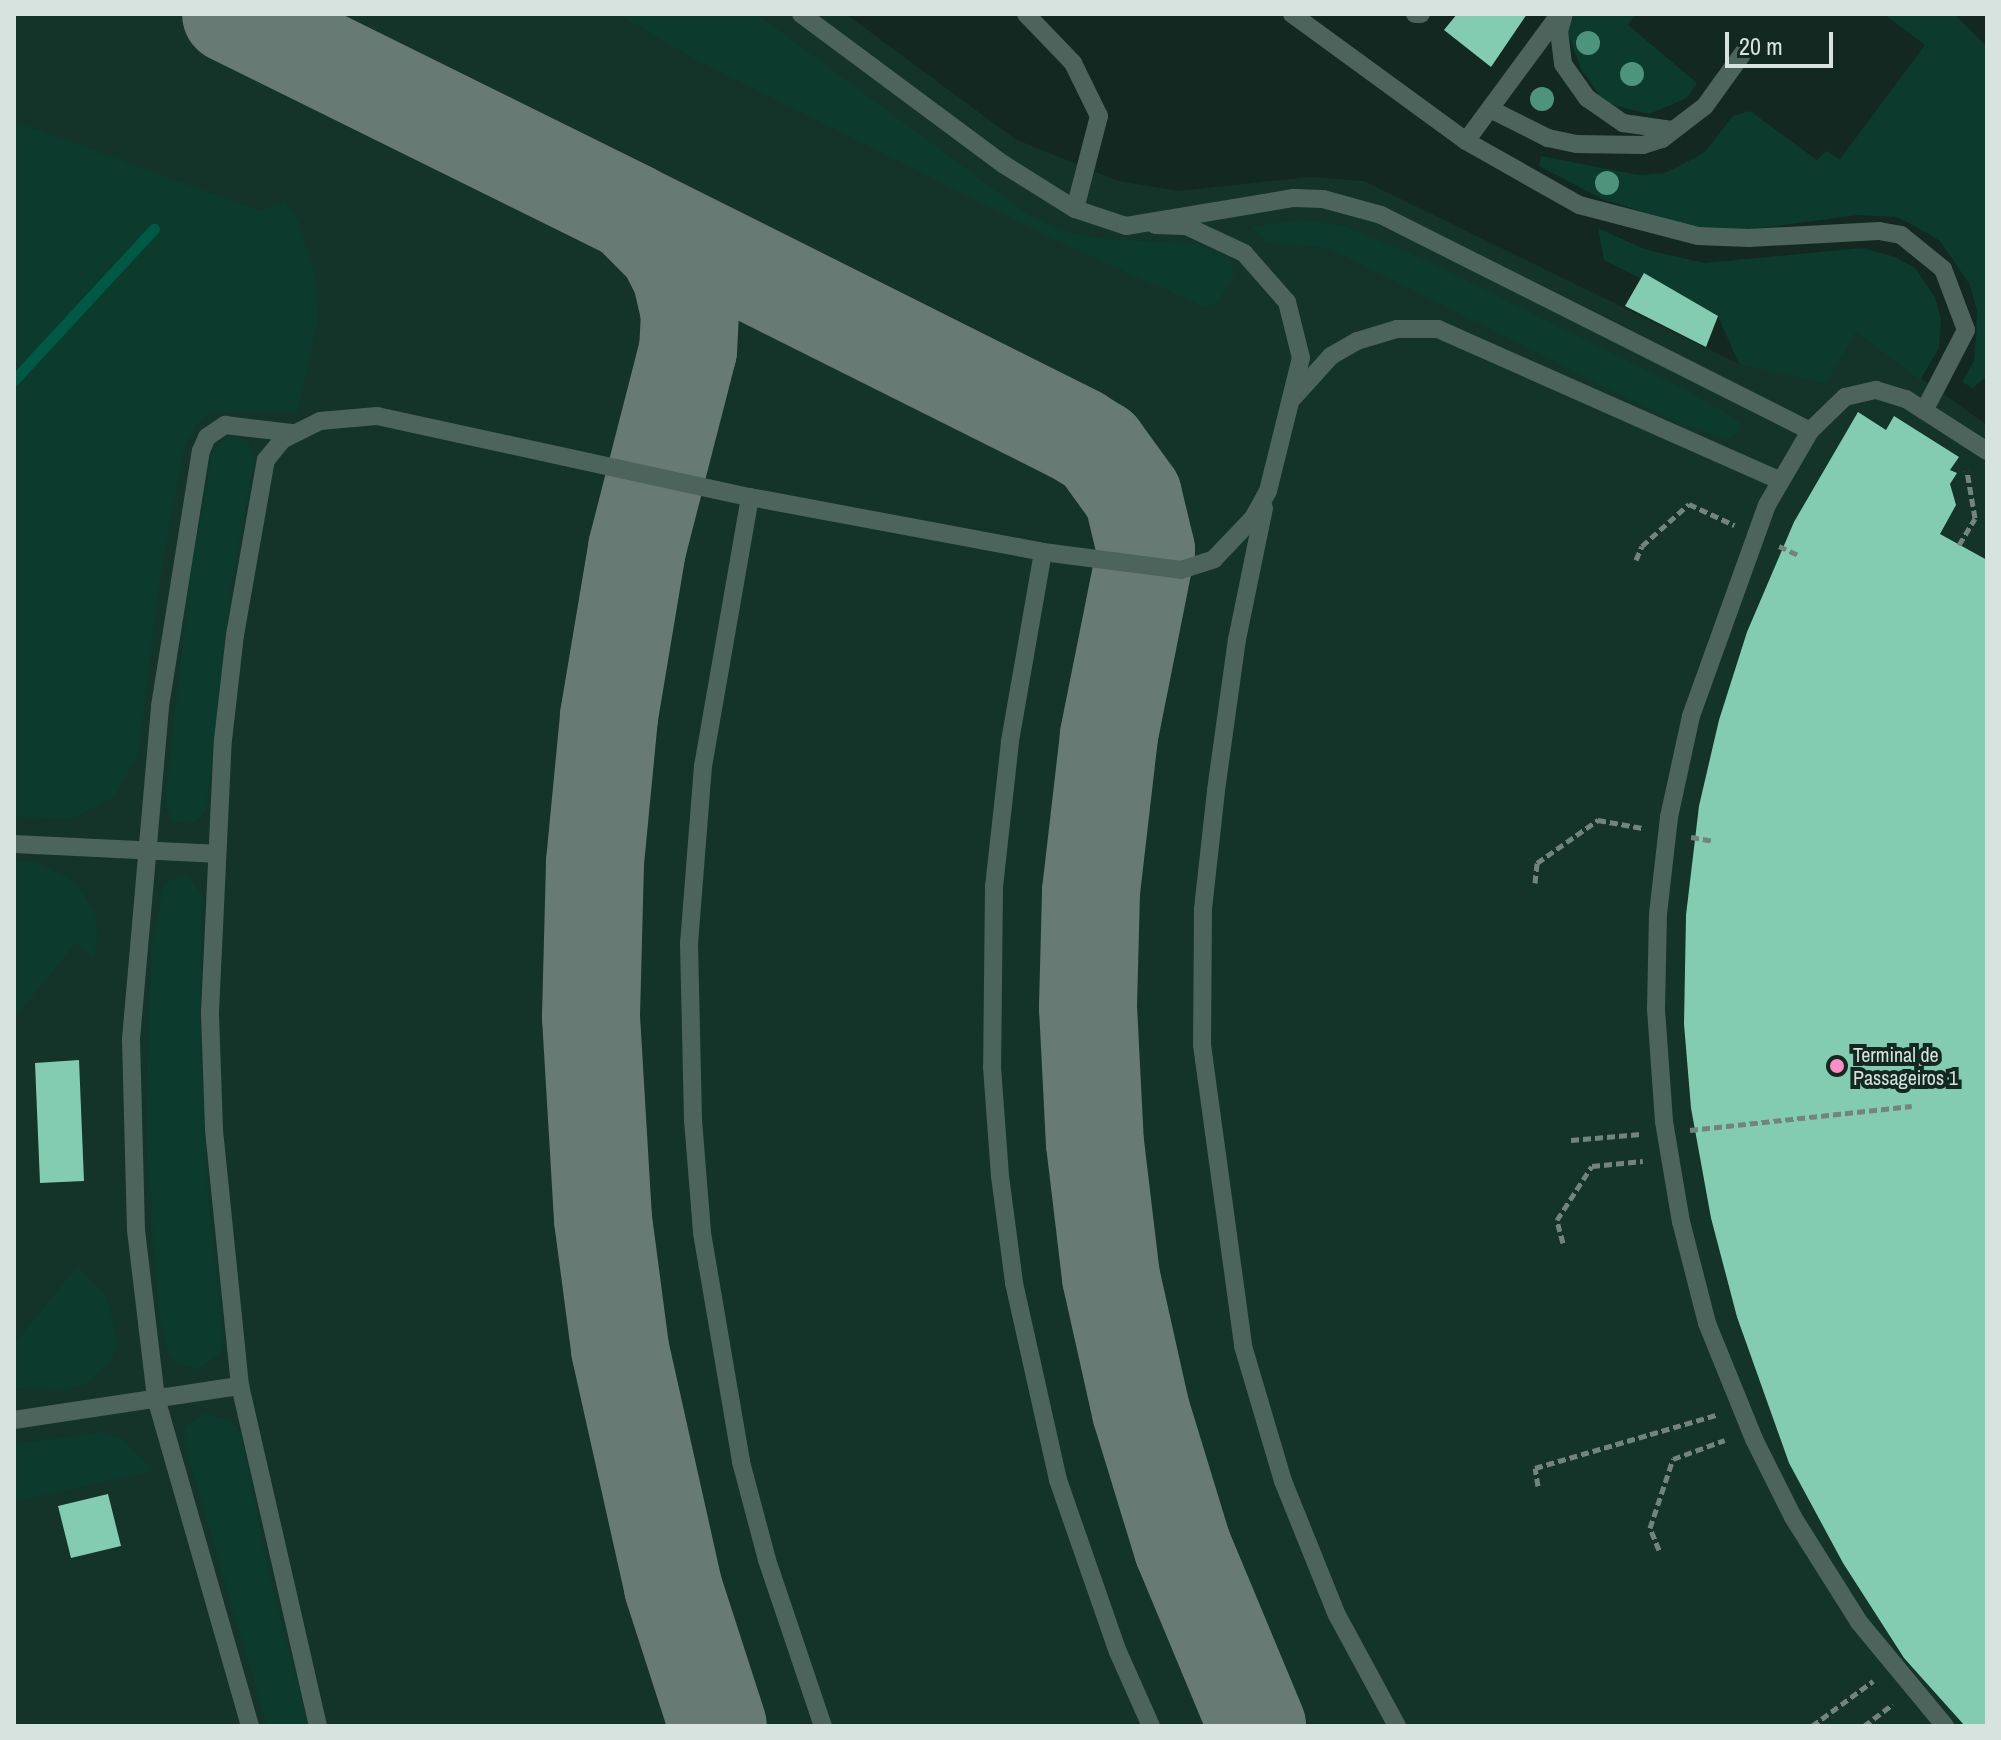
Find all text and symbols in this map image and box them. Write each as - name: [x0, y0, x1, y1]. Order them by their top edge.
- scale bar: [1729, 16, 1837, 66]
- text: 20 m: [1739, 30, 1783, 62]
- place label: Terminal de Passageiros 1: [1853, 1042, 1958, 1089]
- marker: Terminal de Passageiros 1: [1828, 1057, 1846, 1075]

